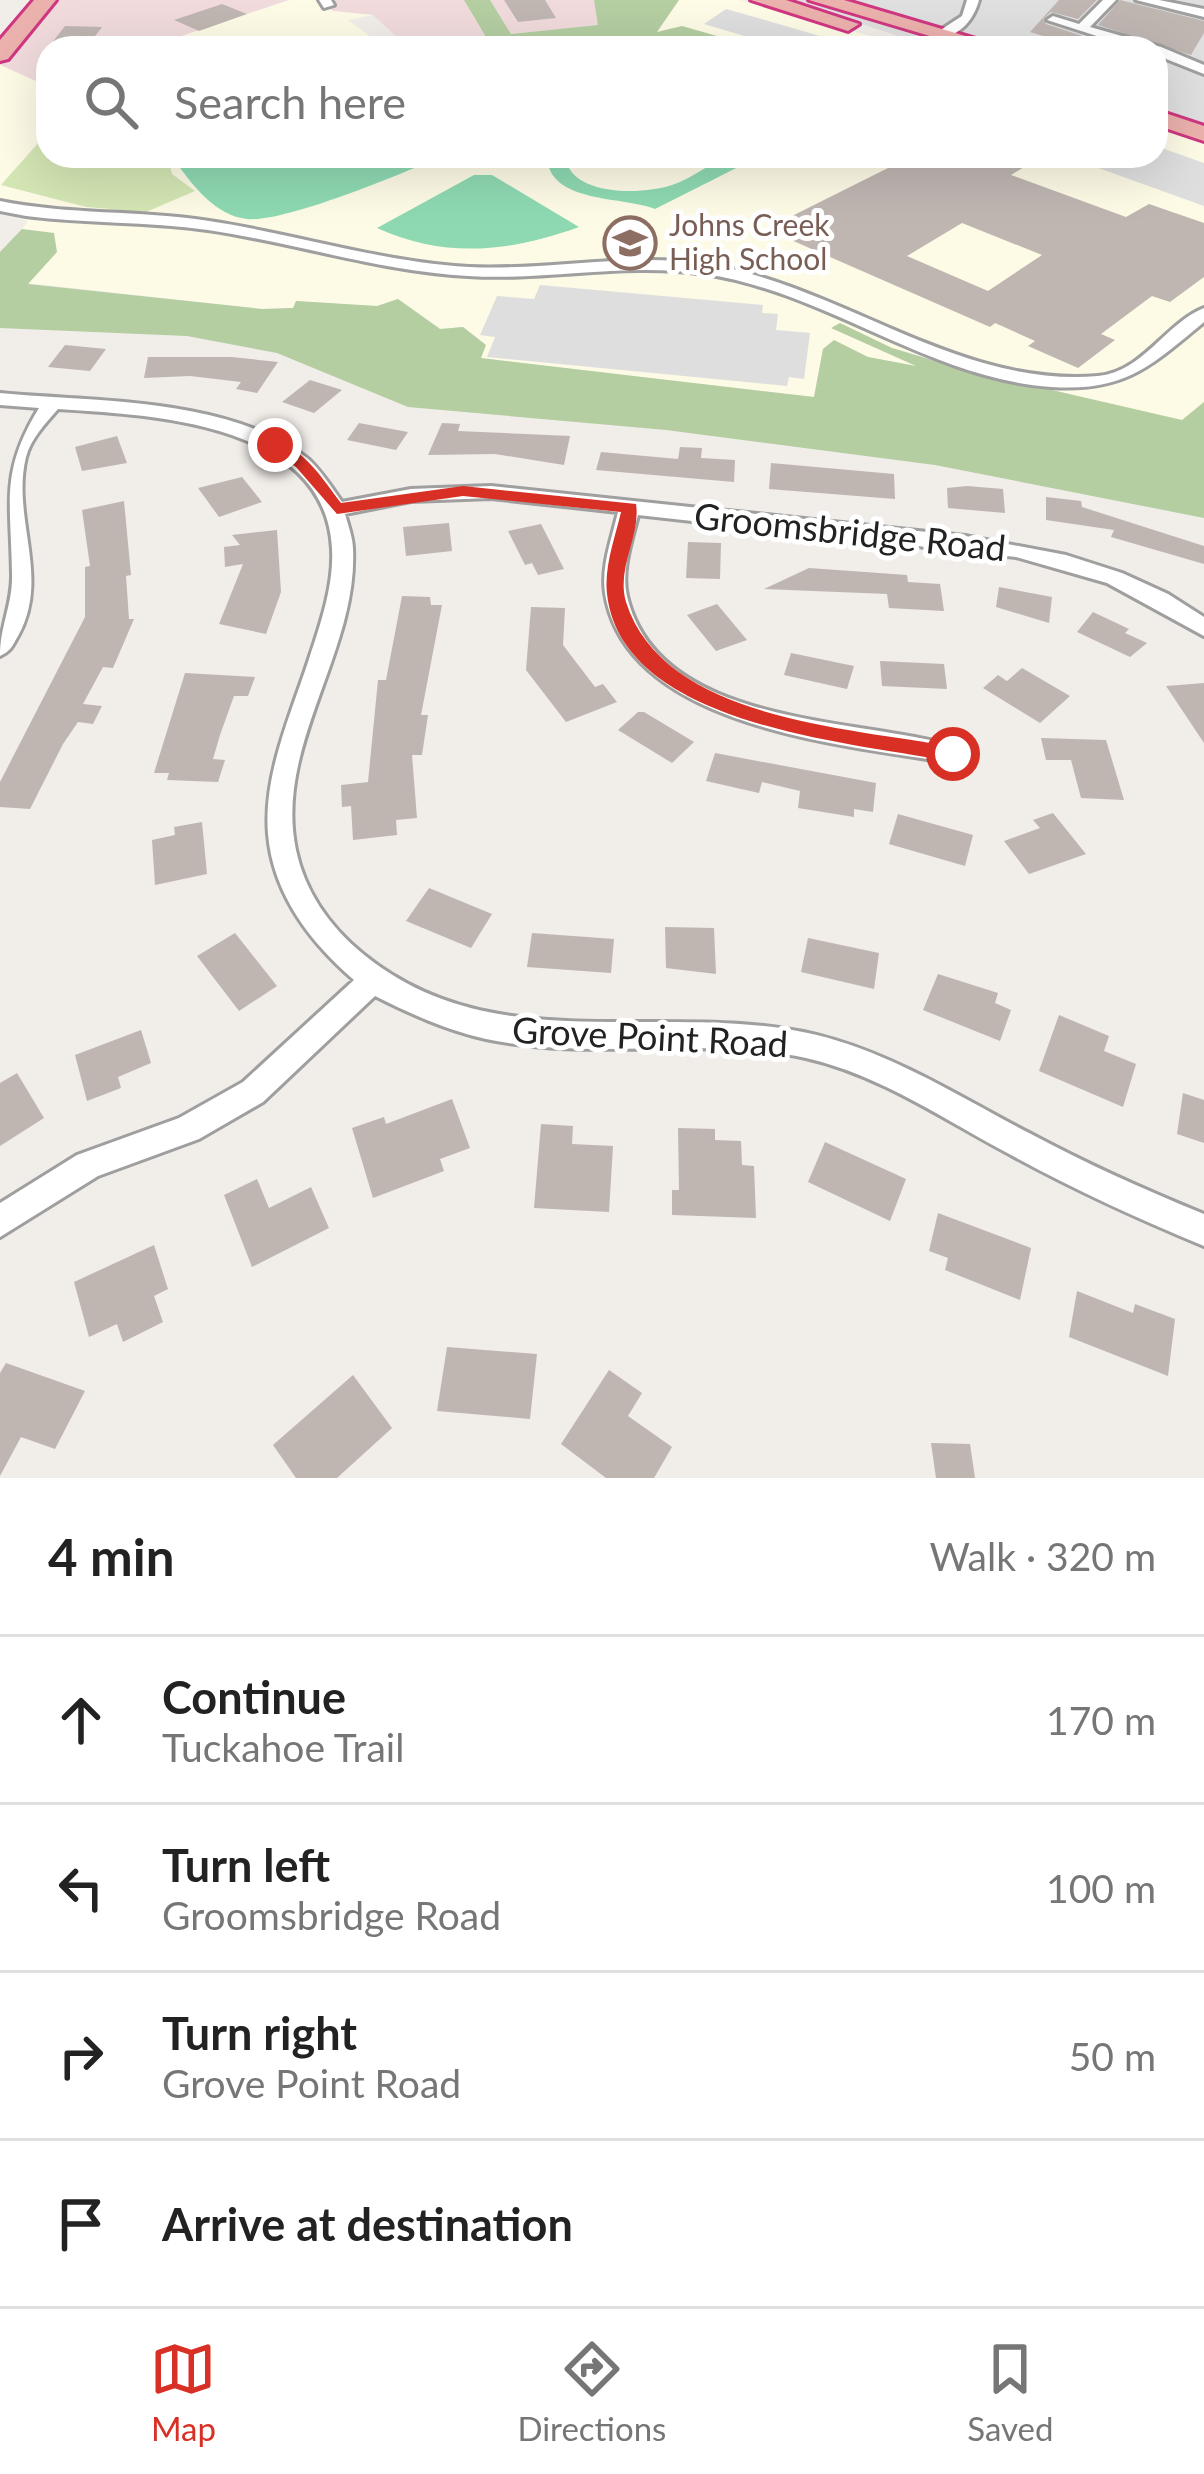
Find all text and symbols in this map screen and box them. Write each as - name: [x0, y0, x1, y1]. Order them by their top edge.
- search box: [36, 36, 1168, 168]
- icon: search: [78, 69, 144, 135]
- text: Search here: [174, 75, 406, 129]
- place label: Johns Creek High School: [669, 206, 830, 276]
- school or university icon: Johns Creek High School: [602, 215, 658, 271]
- route end: [248, 418, 302, 472]
- street label: Groomsbridge Road: [692, 493, 1008, 569]
- route start: [926, 727, 980, 781]
- street label: Grove Point Road: [511, 1007, 789, 1065]
- text: 4 min: [48, 1526, 174, 1587]
- text: Walk · 320 m: [929, 1533, 1156, 1579]
- text: Continue: [162, 1670, 346, 1724]
- icon: ahead: [48, 1687, 114, 1753]
- text: 170 m: [1046, 1697, 1156, 1743]
- text: Tuckahoe Trail: [162, 1724, 404, 1770]
- text: Turn left: [162, 1838, 330, 1892]
- icon: left: [48, 1855, 114, 1921]
- text: 100 m: [1046, 1865, 1156, 1911]
- text: Groomsbridge Road: [162, 1892, 501, 1938]
- text: Turn right: [162, 2006, 357, 2060]
- icon: right: [48, 2023, 114, 2089]
- text: 50 m: [1069, 2033, 1156, 2079]
- text: Grove Point Road: [162, 2060, 461, 2106]
- icon: arrive: [48, 2191, 114, 2257]
- text: Arrive at destination: [162, 2197, 573, 2251]
- tab: Map: [150, 2336, 216, 2448]
- tab: Directions: [517, 2336, 666, 2448]
- tab: Saved: [967, 2336, 1054, 2448]

